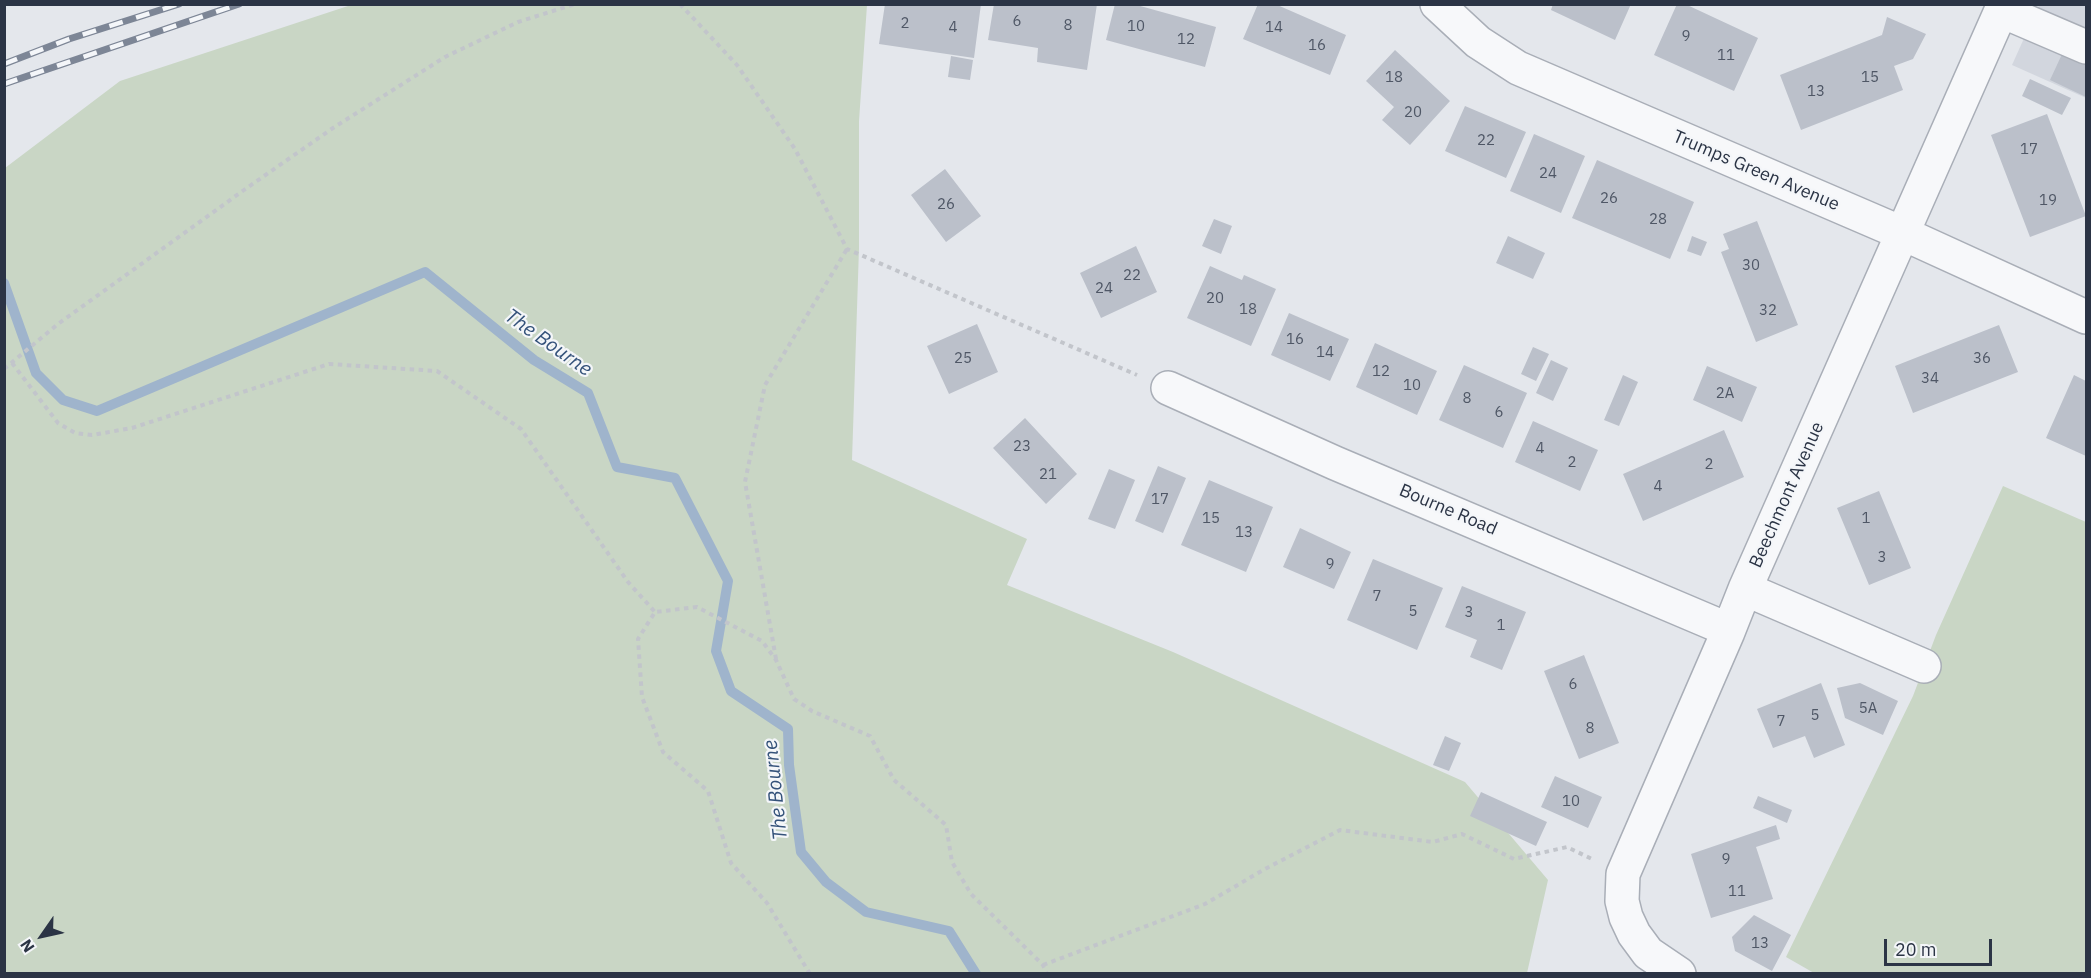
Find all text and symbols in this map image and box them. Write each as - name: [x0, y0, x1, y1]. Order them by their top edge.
- house number: 6: [1013, 13, 1021, 31]
- house number: 2: [901, 15, 909, 33]
- house number: 8: [1064, 17, 1072, 35]
- house number: 10: [1127, 18, 1145, 36]
- house number: 4: [949, 19, 957, 37]
- house number: 14: [1265, 19, 1283, 37]
- house number: 9: [1682, 28, 1690, 46]
- house number: 12: [1177, 31, 1195, 49]
- house number: 16: [1308, 37, 1326, 55]
- house number: 11: [1717, 47, 1735, 65]
- house number: 18: [1385, 69, 1403, 87]
- house number: 15: [1861, 69, 1879, 87]
- house number: 13: [1807, 83, 1825, 101]
- house number: 20: [1404, 104, 1422, 122]
- street label: Trumps Green Avenue: [1669, 126, 1843, 216]
- house number: 22: [1477, 132, 1495, 150]
- house number: 17: [2020, 141, 2038, 159]
- house number: 24: [1539, 165, 1557, 183]
- house number: 26: [1600, 190, 1618, 208]
- house number: 19: [2039, 192, 2057, 210]
- house number: 26: [937, 196, 955, 214]
- house number: 28: [1649, 211, 1667, 229]
- house number: 30: [1742, 257, 1760, 275]
- house number: 22: [1123, 267, 1141, 285]
- house number: 24: [1095, 280, 1113, 298]
- house number: 20: [1206, 290, 1224, 308]
- house number: 18: [1239, 301, 1257, 319]
- house number: 32: [1759, 302, 1777, 320]
- water label: The Bourne: [500, 304, 596, 382]
- house number: 16: [1286, 331, 1304, 349]
- house number: 14: [1316, 344, 1334, 362]
- house number: 25: [954, 350, 972, 368]
- house number: 36: [1973, 350, 1991, 368]
- house number: 12: [1372, 363, 1390, 381]
- house number: 34: [1921, 370, 1939, 388]
- house number: 10: [1403, 377, 1421, 395]
- house number: 2A: [1716, 385, 1734, 403]
- house number: 8: [1463, 390, 1471, 408]
- house number: 6: [1495, 404, 1503, 422]
- street label: Beechmont Avenue: [1745, 419, 1829, 571]
- house number: 23: [1013, 438, 1031, 456]
- house number: 4: [1536, 440, 1544, 458]
- house number: 2: [1568, 454, 1576, 472]
- house number: 2: [1705, 456, 1713, 474]
- house number: 21: [1039, 466, 1057, 484]
- house number: 4: [1654, 478, 1662, 496]
- street label: Bourne Road: [1396, 480, 1500, 540]
- house number: 17: [1151, 491, 1169, 509]
- house number: 15: [1202, 510, 1220, 528]
- house number: 1: [1862, 510, 1870, 528]
- house number: 13: [1235, 524, 1253, 542]
- house number: 3: [1878, 549, 1886, 567]
- house number: 9: [1326, 556, 1334, 574]
- house number: 7: [1373, 588, 1381, 606]
- house number: 5: [1409, 603, 1417, 621]
- house number: 3: [1465, 604, 1473, 622]
- house number: 1: [1497, 617, 1505, 635]
- house number: 6: [1569, 676, 1577, 694]
- house number: 5A: [1859, 700, 1877, 718]
- house number: 5: [1811, 707, 1819, 725]
- house number: 7: [1777, 713, 1785, 731]
- house number: 8: [1586, 720, 1594, 738]
- water label: The Bourne: [759, 739, 793, 841]
- house number: 10: [1562, 793, 1580, 811]
- house number: 9: [1722, 851, 1730, 869]
- house number: 11: [1728, 883, 1746, 901]
- north arrow: [12, 906, 72, 966]
- scale bar: [1887, 927, 1995, 965]
- house number: 13: [1751, 935, 1769, 953]
- text: N: [16, 936, 39, 956]
- text: 20 m: [1895, 938, 1937, 961]

